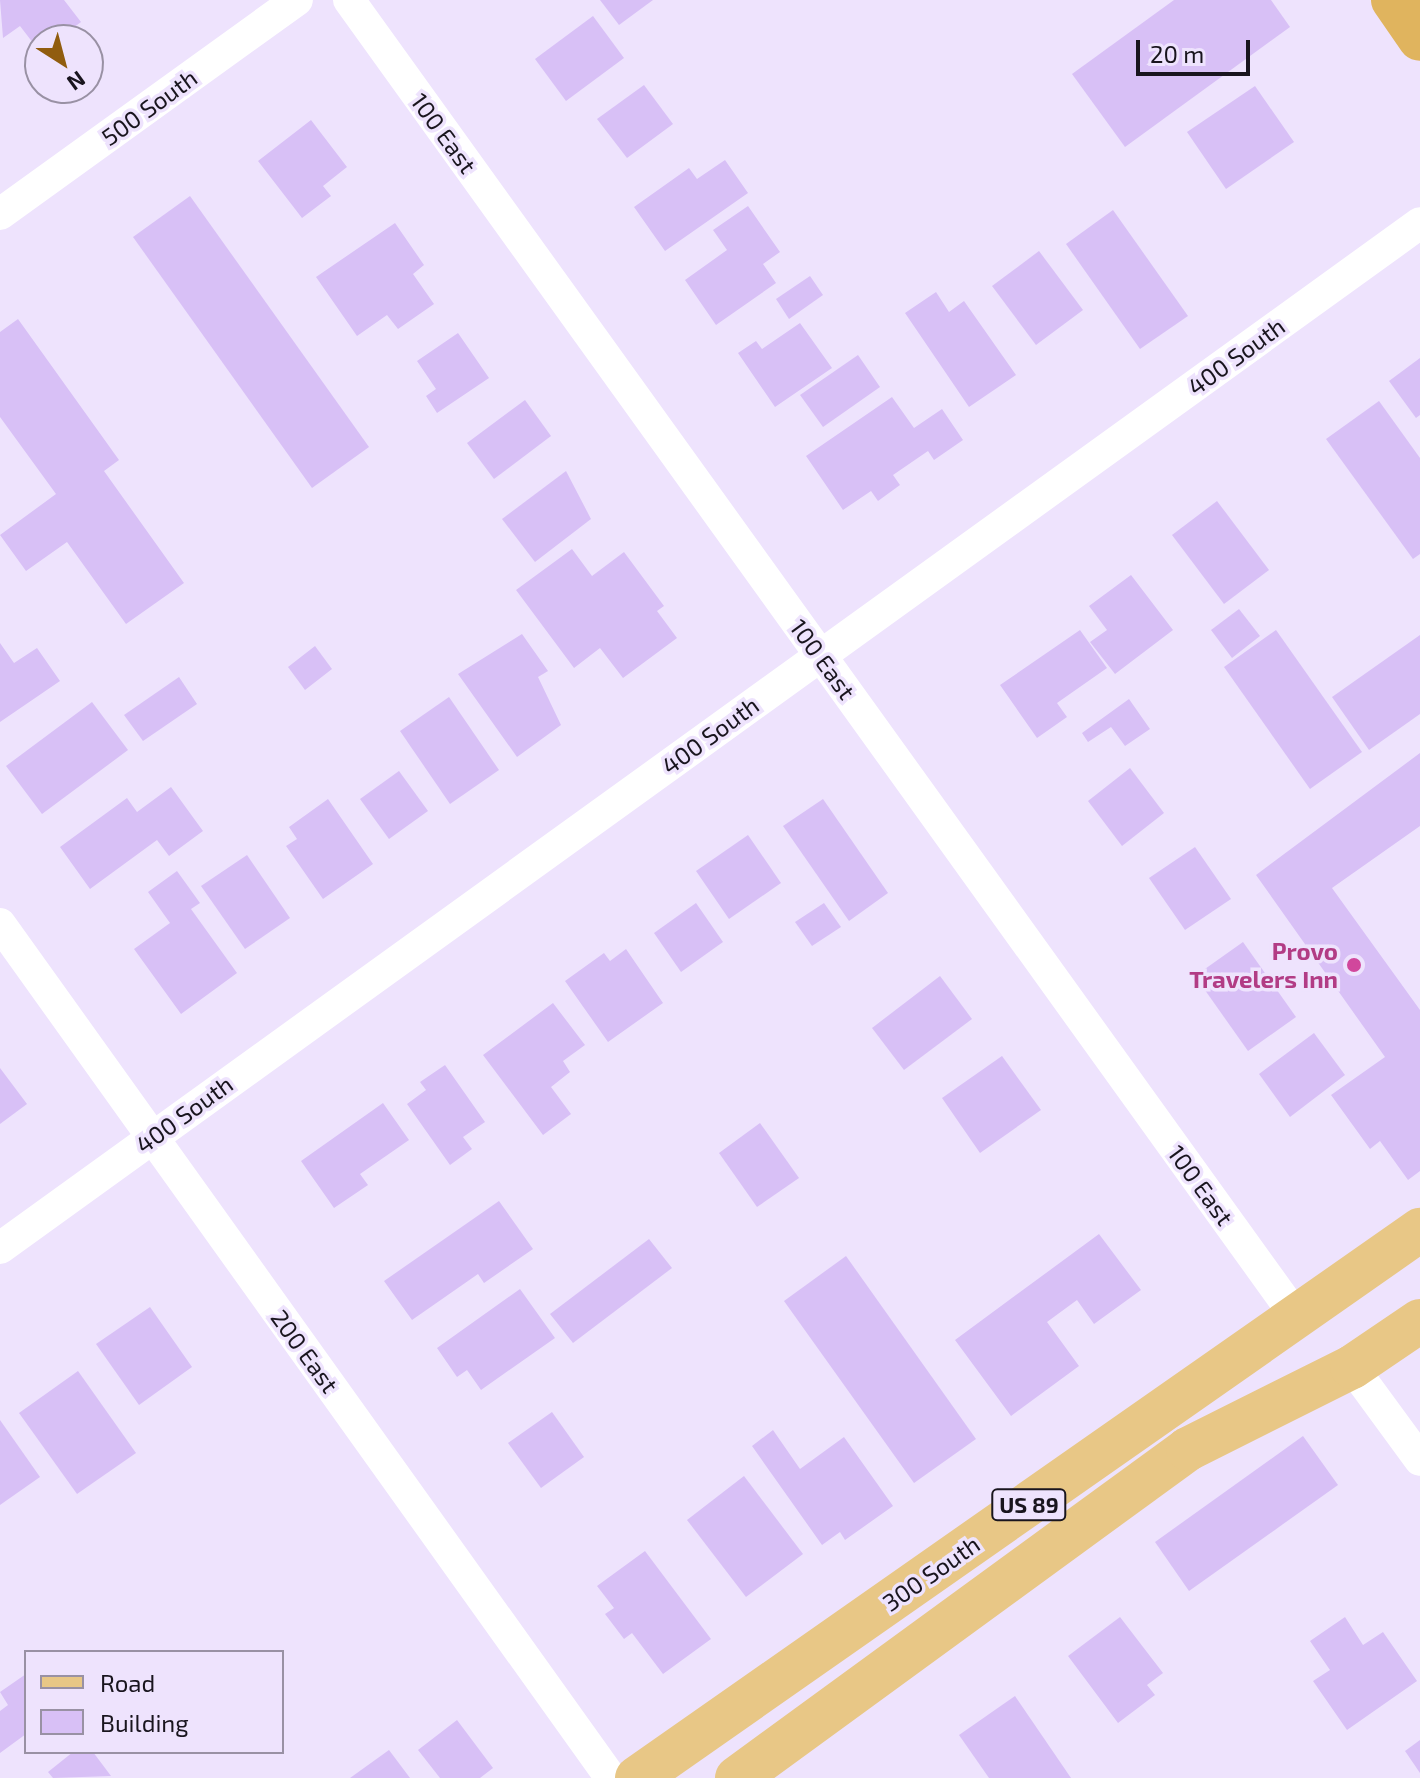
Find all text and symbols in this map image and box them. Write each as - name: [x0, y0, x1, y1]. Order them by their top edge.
- north arrow: [24, 24, 104, 104]
- scale bar: [1140, 24, 1254, 74]
- text: 20 m: [1150, 39, 1204, 68]
- street label: 500 South: [96, 63, 202, 151]
- text: N: [63, 67, 91, 97]
- street label: 100 East: [405, 87, 483, 179]
- street label: 400 South: [1182, 311, 1290, 401]
- street label: 100 East: [784, 613, 862, 705]
- street label: 400 South: [656, 690, 764, 780]
- place label: Provo Travelers Inn: [1189, 937, 1338, 993]
- marker: Provo Travelers Inn: [1345, 956, 1363, 974]
- street label: 400 South: [130, 1069, 238, 1159]
- street label: 100 East: [1162, 1139, 1240, 1231]
- street label: 200 East: [265, 1304, 345, 1398]
- road number: US 89: [991, 1487, 1067, 1523]
- street label: 300 South: [877, 1529, 985, 1617]
- legend: [24, 1650, 284, 1754]
- text: Road: [100, 1668, 155, 1697]
- text: Building: [100, 1708, 189, 1737]

